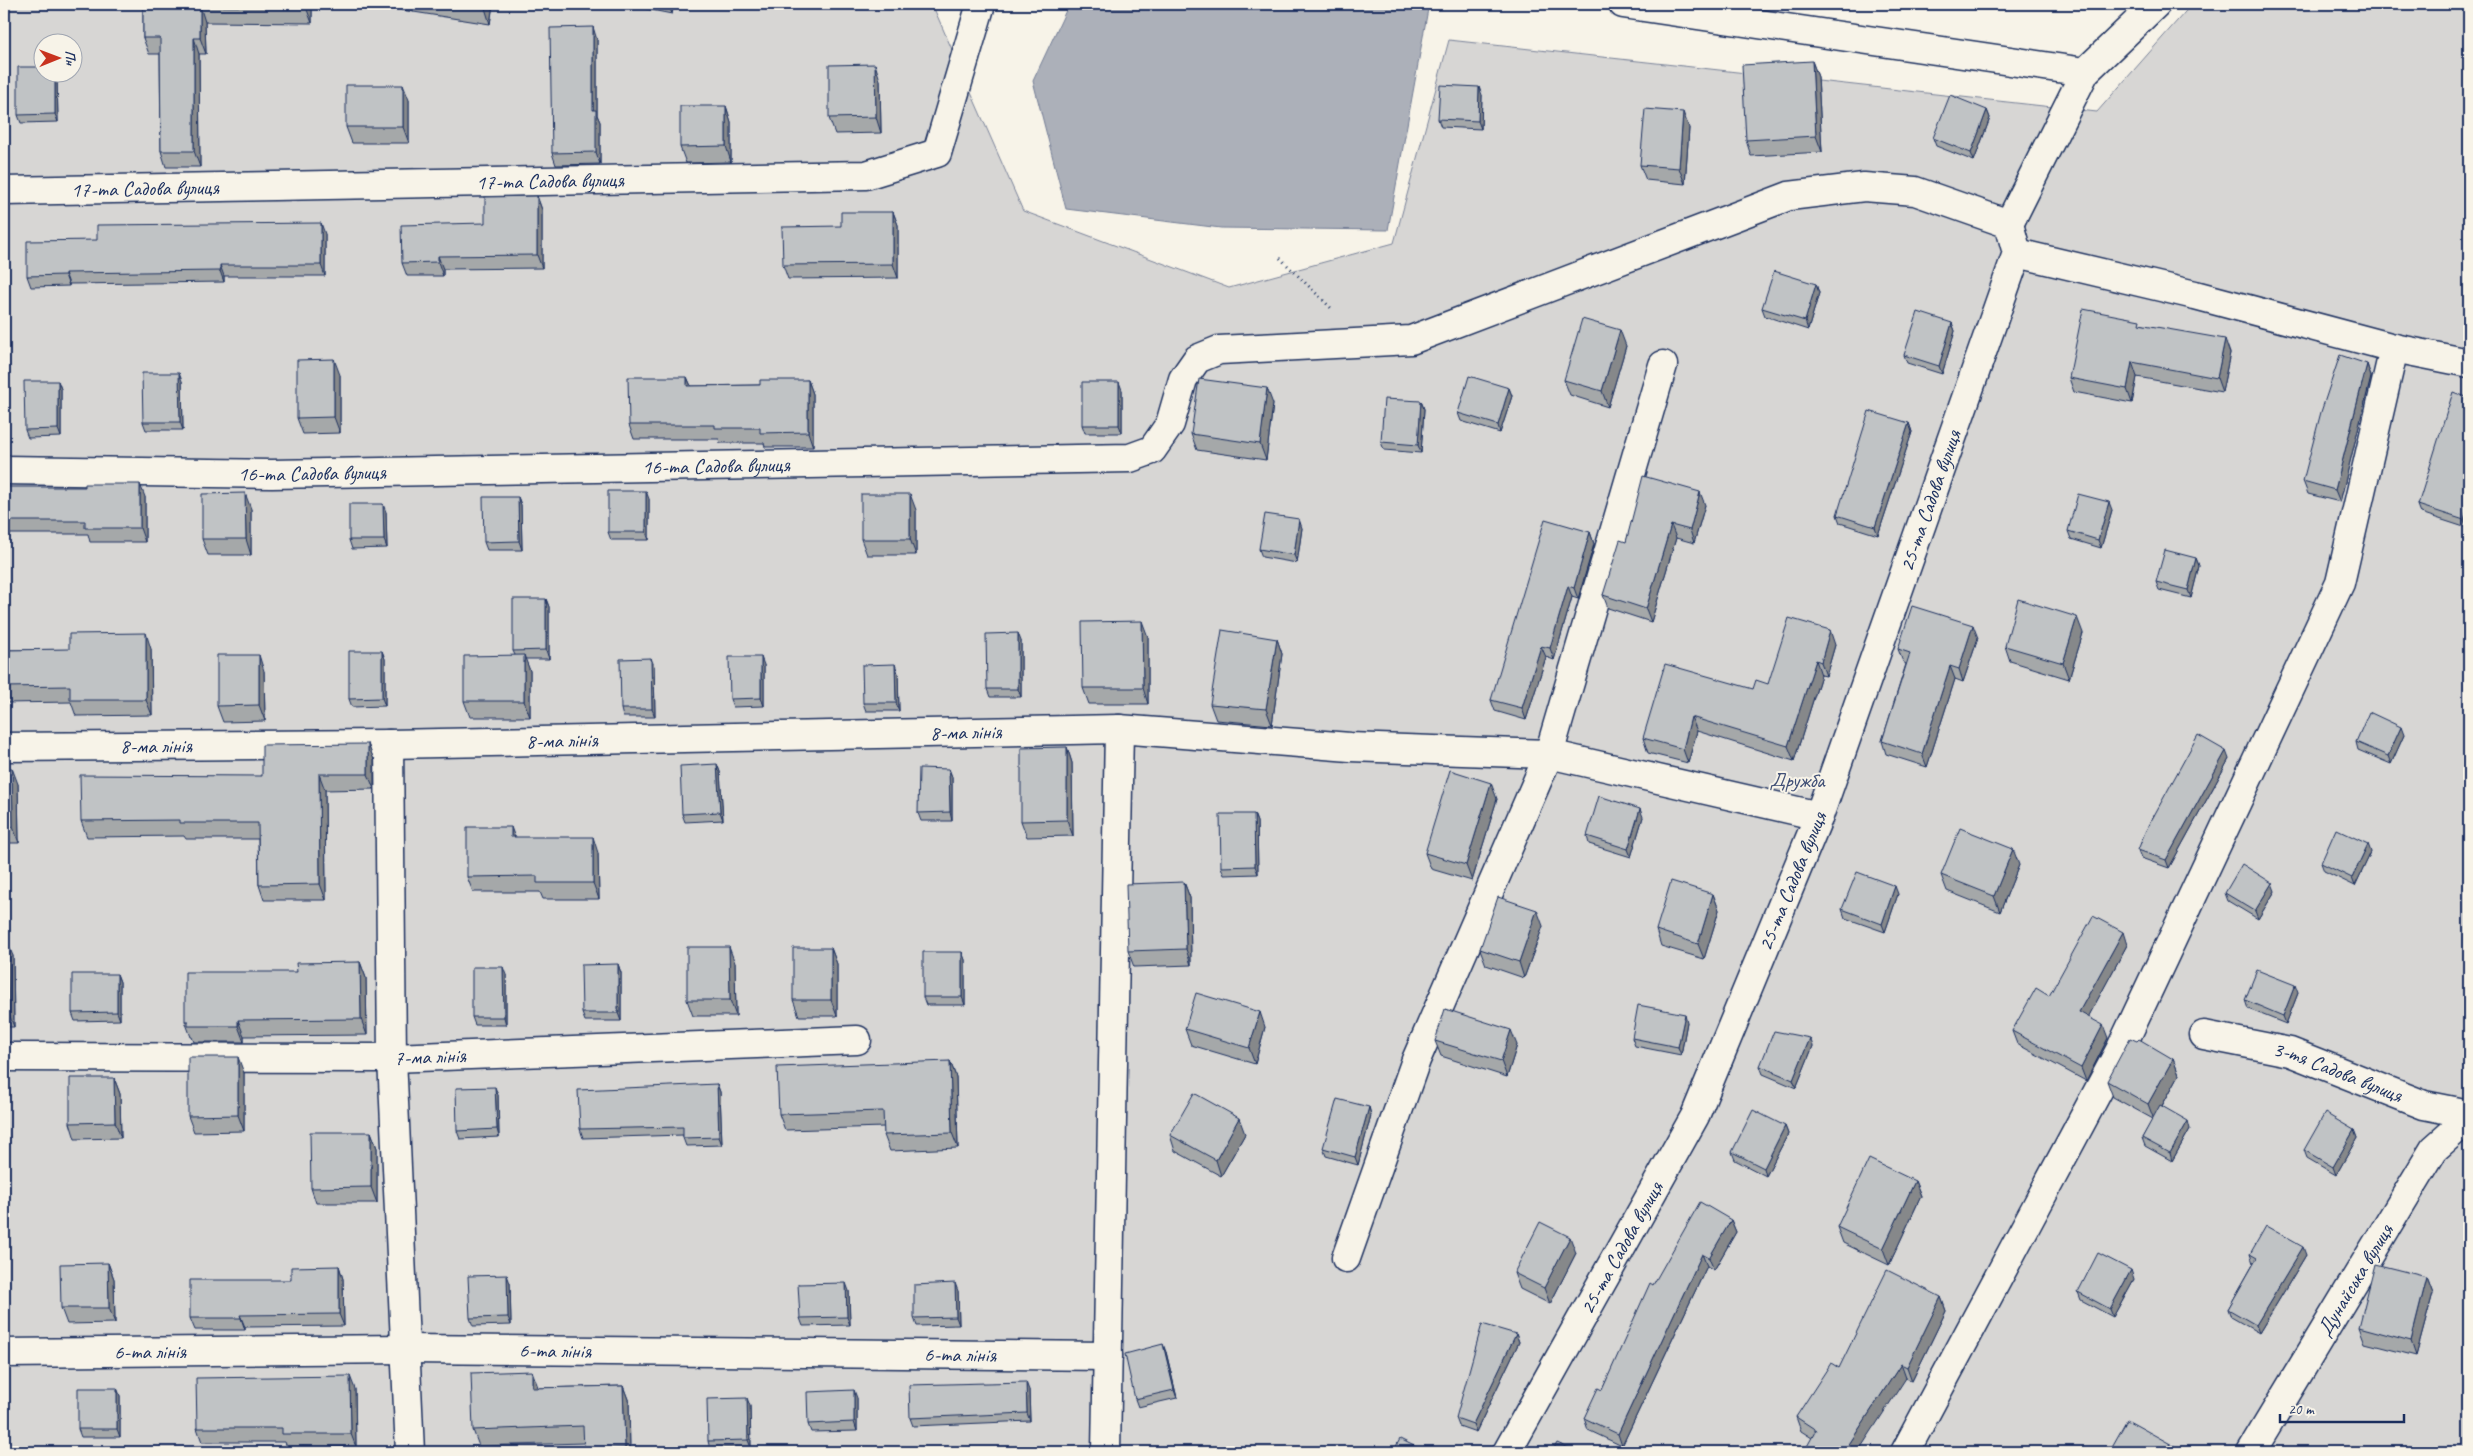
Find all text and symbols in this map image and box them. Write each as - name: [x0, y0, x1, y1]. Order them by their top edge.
- north arrow: [32, 32, 82, 82]
- text: Пн: [62, 50, 79, 66]
- street label: 17-та Садова вулиця: [476, 166, 626, 195]
- street label: 17-та Садова вулиця: [71, 174, 221, 203]
- street label: 25-та Садова вулиця: [1893, 425, 1967, 575]
- street label: 16-та Садова вулиця: [642, 451, 791, 480]
- street label: 16-та Садова вулиця: [238, 459, 388, 487]
- street label: 8-ма лінія: [930, 718, 1003, 746]
- street label: 8-ма лінія: [526, 727, 600, 754]
- street label: 8-ма лінія: [120, 733, 193, 759]
- park label: Дружба: [1770, 767, 1826, 793]
- street label: 25-та Садова вулиця: [1752, 807, 1833, 955]
- street label: 3-тя Садова вулиця: [2271, 1036, 2407, 1109]
- street label: 7-ма лінія: [394, 1042, 468, 1071]
- street label: 25-та Садова вулиця: [1574, 1176, 1669, 1319]
- street label: Дунайська вулиця: [2311, 1218, 2399, 1341]
- street label: 6-та лінія: [519, 1337, 593, 1364]
- street label: 6-та лінія: [114, 1338, 188, 1365]
- street label: 6-та лінія: [924, 1341, 998, 1368]
- scale bar: [2280, 1391, 2404, 1423]
- text: 20 m: [2288, 1400, 2315, 1419]

